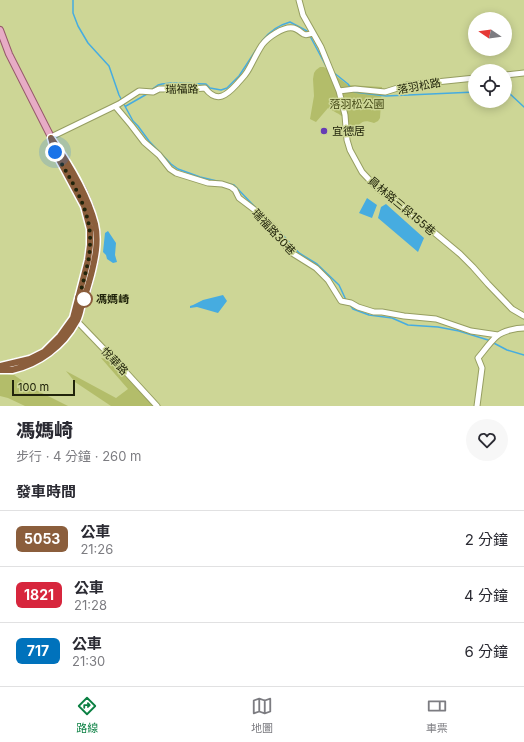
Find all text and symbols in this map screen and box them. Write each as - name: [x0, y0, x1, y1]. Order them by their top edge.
- north arrow: [468, 12, 512, 56]
- map controls: [468, 12, 512, 108]
- button: locate: [468, 64, 512, 108]
- street label: 落羽松路: [396, 75, 442, 97]
- street label: 瑞福路: [165, 82, 199, 96]
- park label: 落羽松公園: [330, 97, 385, 111]
- place label: 宜德居: [332, 124, 365, 138]
- marker: 宜德居: [319, 126, 329, 136]
- your location: [45, 142, 65, 162]
- street label: 員林路三段155巷: [365, 174, 439, 238]
- street label: 瑞福路30巷: [249, 206, 299, 258]
- marker: 馮媽崎: [75, 290, 93, 308]
- place label: 馮媽崎: [96, 292, 129, 306]
- street label: 悅華路: [99, 344, 131, 378]
- scale bar: [12, 378, 75, 397]
- text: 100 m: [18, 380, 49, 394]
- text: 馮媽崎: [16, 419, 73, 442]
- button: heart: [466, 419, 508, 461]
- text: 步行 · 4 分鐘 · 260 m: [16, 448, 141, 464]
- text: 發車時間: [16, 482, 76, 501]
- text: 公車: [80, 522, 110, 541]
- text: 5053: [24, 530, 60, 547]
- text: 2 分鐘: [465, 530, 508, 549]
- text: 21:26: [80, 541, 113, 557]
- text: 公車: [74, 578, 104, 597]
- text: 1821: [24, 586, 54, 603]
- text: 4 分鐘: [464, 586, 508, 605]
- text: 21:28: [74, 597, 107, 613]
- text: 公車: [72, 634, 102, 653]
- text: 717: [27, 642, 49, 659]
- text: 6 分鐘: [464, 642, 508, 661]
- text: 21:30: [72, 653, 105, 669]
- tab: 路線: [76, 695, 98, 735]
- tab: 地圖: [251, 695, 273, 735]
- tab: 車票: [426, 695, 448, 735]

